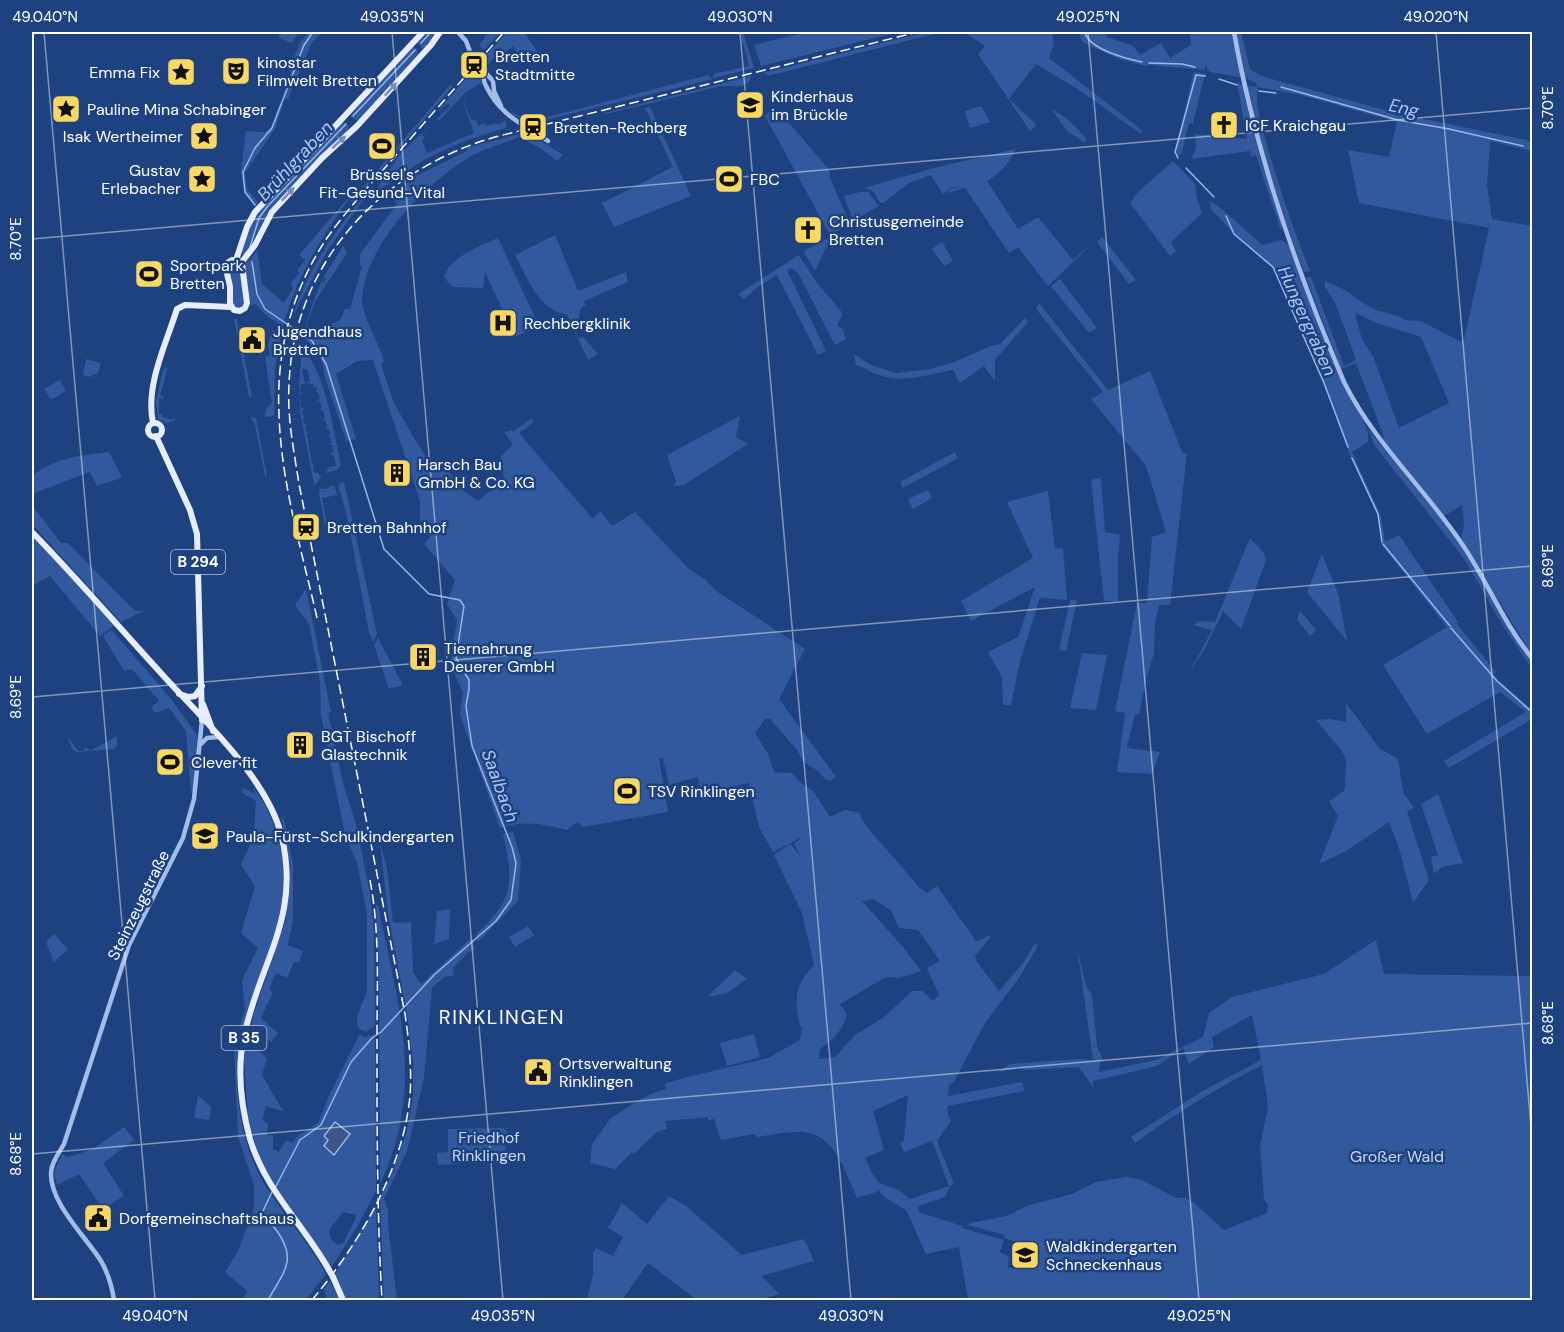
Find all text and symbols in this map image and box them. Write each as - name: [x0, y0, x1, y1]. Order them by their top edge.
- text: 49.040°N: [12, 7, 78, 27]
- text: 49.035°N: [360, 7, 424, 27]
- text: 49.030°N: [707, 7, 773, 27]
- text: 49.025°N: [1056, 7, 1120, 27]
- text: 49.020°N: [1404, 7, 1468, 27]
- place label: Bretten Stadtmitte: [495, 46, 575, 85]
- station icon: Bretten Stadtmitte: [458, 49, 490, 81]
- place label: kinostar Filmwelt Bretten: [257, 52, 377, 91]
- theatre icon: kinostar Filmwelt Bretten: [220, 55, 252, 87]
- place icon: Emma Fix: [165, 56, 197, 88]
- place label: Emma Fix: [89, 62, 160, 83]
- one-way arrow: [384, 82, 397, 97]
- place label: Kinderhaus im Brückle: [771, 86, 854, 125]
- text: 8.70°E: [1538, 86, 1558, 130]
- school or university icon: Kinderhaus im Brückle: [734, 89, 766, 121]
- place icon: Pauline Mina Schabinger: [50, 93, 82, 125]
- water label: Eng: [1387, 93, 1422, 123]
- place label: Pauline Mina Schabinger: [87, 99, 266, 120]
- church icon: ICF Kraichgau: [1208, 109, 1240, 141]
- station icon: Bretten-Rechberg: [517, 111, 549, 143]
- place label: ICF Kraichgau: [1245, 115, 1346, 136]
- water label: Brühlgraben: [252, 116, 338, 206]
- place label: Bretten-Rechberg: [554, 117, 688, 138]
- place icon: Isak Wertheimer: [188, 120, 220, 152]
- place label: Isak Wertheimer: [63, 126, 183, 147]
- sports icon: Brüssel's Fit-Gesund-Vital: [366, 130, 398, 162]
- one-way arrow: [332, 135, 347, 149]
- place label: Gustav Erlebacher: [101, 160, 182, 199]
- place icon: Gustav Erlebacher: [186, 163, 218, 195]
- sports icon: FBC: [713, 163, 745, 195]
- place label: Brüssel's Fit-Gesund-Vital: [319, 164, 445, 203]
- place label: FBC: [750, 169, 780, 190]
- one-way arrow: [281, 187, 295, 202]
- place label: Christusgemeinde Bretten: [829, 211, 964, 250]
- church icon: Christusgemeinde Bretten: [792, 214, 824, 246]
- text: 8.70°E: [6, 217, 26, 261]
- place label: Sportpark Bretten: [170, 255, 244, 294]
- sports icon: Sportpark Bretten: [133, 258, 165, 290]
- water label: Hungergraben: [1272, 262, 1342, 380]
- hospital icon: Rechbergklinik: [487, 307, 519, 339]
- place label: Rechbergklinik: [524, 313, 631, 334]
- place label: Jugendhaus Bretten: [273, 321, 362, 360]
- public building icon: Jugendhaus Bretten: [236, 324, 268, 356]
- place label: Harsch Bau GmbH & Co. KG: [418, 454, 535, 493]
- building icon: Harsch Bau GmbH & Co. KG: [381, 457, 413, 489]
- station icon: Bretten Bahnhof: [290, 511, 322, 543]
- place label: Bretten Bahnhof: [327, 517, 447, 538]
- text: 8.69°E: [1538, 544, 1558, 588]
- road number: B 294: [171, 550, 225, 574]
- place label: Tiernahrung Deuerer GmbH: [444, 638, 555, 677]
- building icon: Tiernahrung Deuerer GmbH: [407, 641, 439, 673]
- text: 8.69°E: [6, 675, 26, 719]
- place label: BGT Bischoff Glastechnik: [321, 726, 416, 765]
- building icon: BGT Bischoff Glastechnik: [284, 729, 316, 761]
- sports icon: Clever fit: [154, 746, 186, 778]
- water label: Saalbach: [476, 746, 524, 826]
- place label: Clever fit: [191, 752, 257, 773]
- sports icon: TSV Rinklingen: [611, 775, 643, 807]
- place label: TSV Rinklingen: [648, 781, 755, 802]
- school or university icon: Paula-Fürst-Schulkindergarten: [189, 820, 221, 852]
- place label: Paula-Fürst-Schulkindergarten: [226, 826, 454, 847]
- street label: Steinzeugstraße: [103, 847, 174, 964]
- text: 8.68°E: [1538, 1001, 1558, 1045]
- district label: RINKLINGEN: [439, 1004, 565, 1030]
- road number: B 35: [222, 1026, 266, 1050]
- place label: Ortsverwaltung Rinklingen: [559, 1053, 672, 1092]
- public building icon: Ortsverwaltung Rinklingen: [522, 1056, 554, 1088]
- park label: Friedhof Rinklingen: [452, 1127, 526, 1166]
- text: 8.68°E: [6, 1132, 26, 1176]
- park label: Großer Wald: [1350, 1146, 1444, 1167]
- public building icon: Dorfgemeinschaftshaus: [82, 1202, 114, 1234]
- place label: Dorfgemeinschaftshaus: [119, 1208, 294, 1229]
- place label: Waldkindergarten Schneckenhaus: [1046, 1236, 1177, 1275]
- school or university icon: Waldkindergarten Schneckenhaus: [1009, 1239, 1041, 1271]
- text: 49.040°N: [122, 1306, 188, 1326]
- text: 49.035°N: [471, 1306, 535, 1326]
- text: 49.030°N: [818, 1306, 884, 1326]
- text: 49.025°N: [1167, 1306, 1231, 1326]

